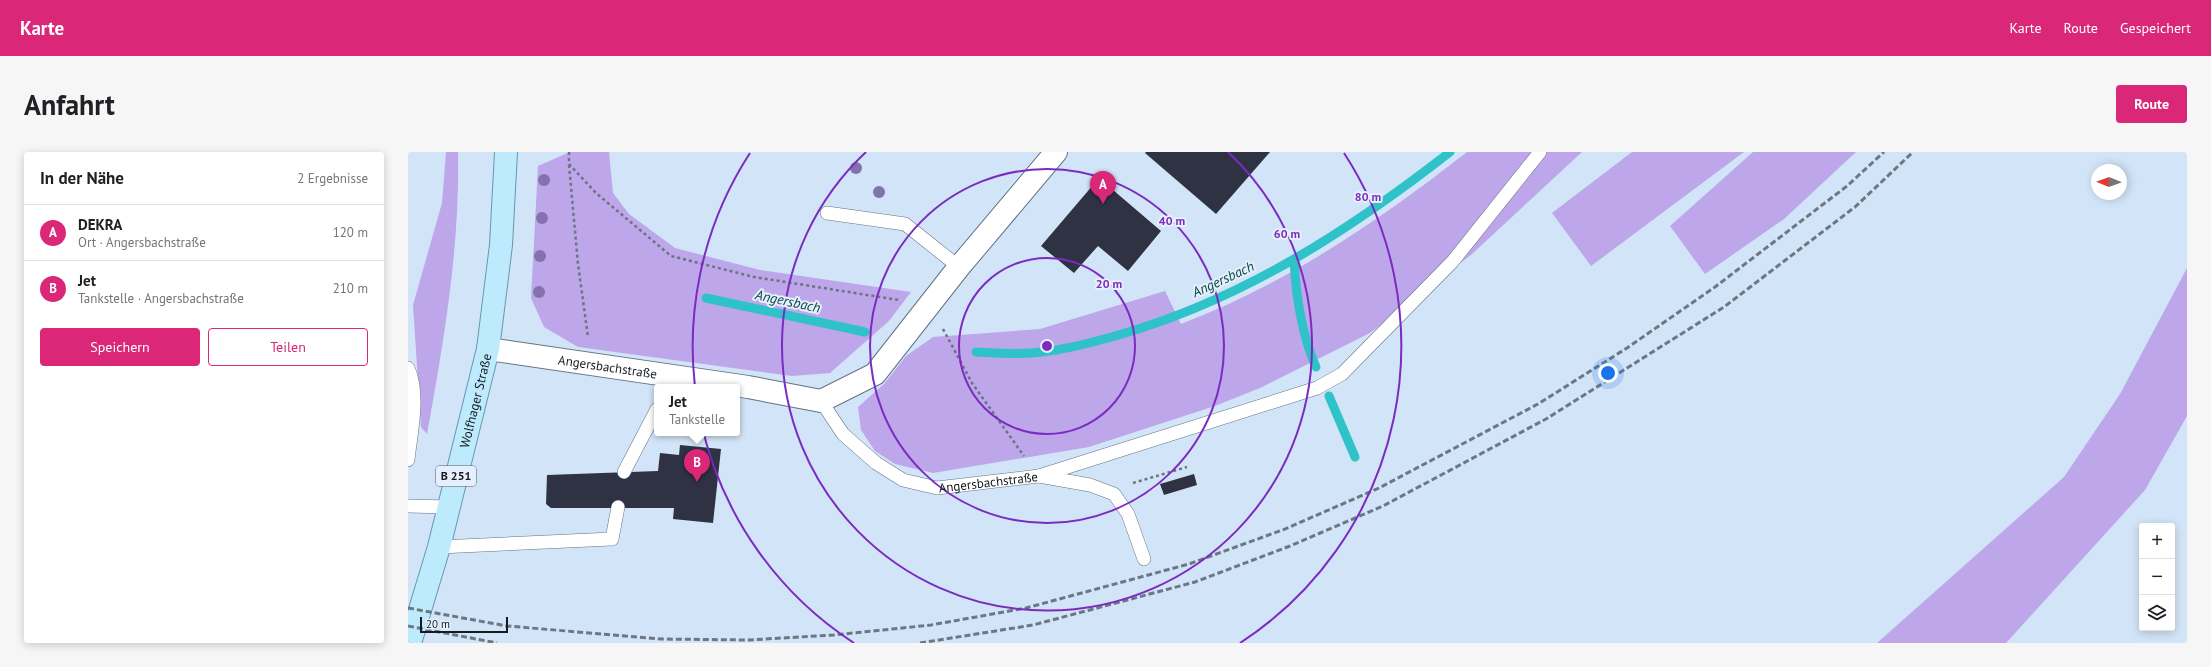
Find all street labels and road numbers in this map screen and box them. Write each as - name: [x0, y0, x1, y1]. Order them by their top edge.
- street label: Angersbachstraße: [557, 351, 658, 383]
- street label: Wolfhager Straße: [456, 352, 496, 450]
- road number: B 251: [436, 466, 476, 486]
- street label: Angersbachstraße: [938, 468, 1039, 497]

